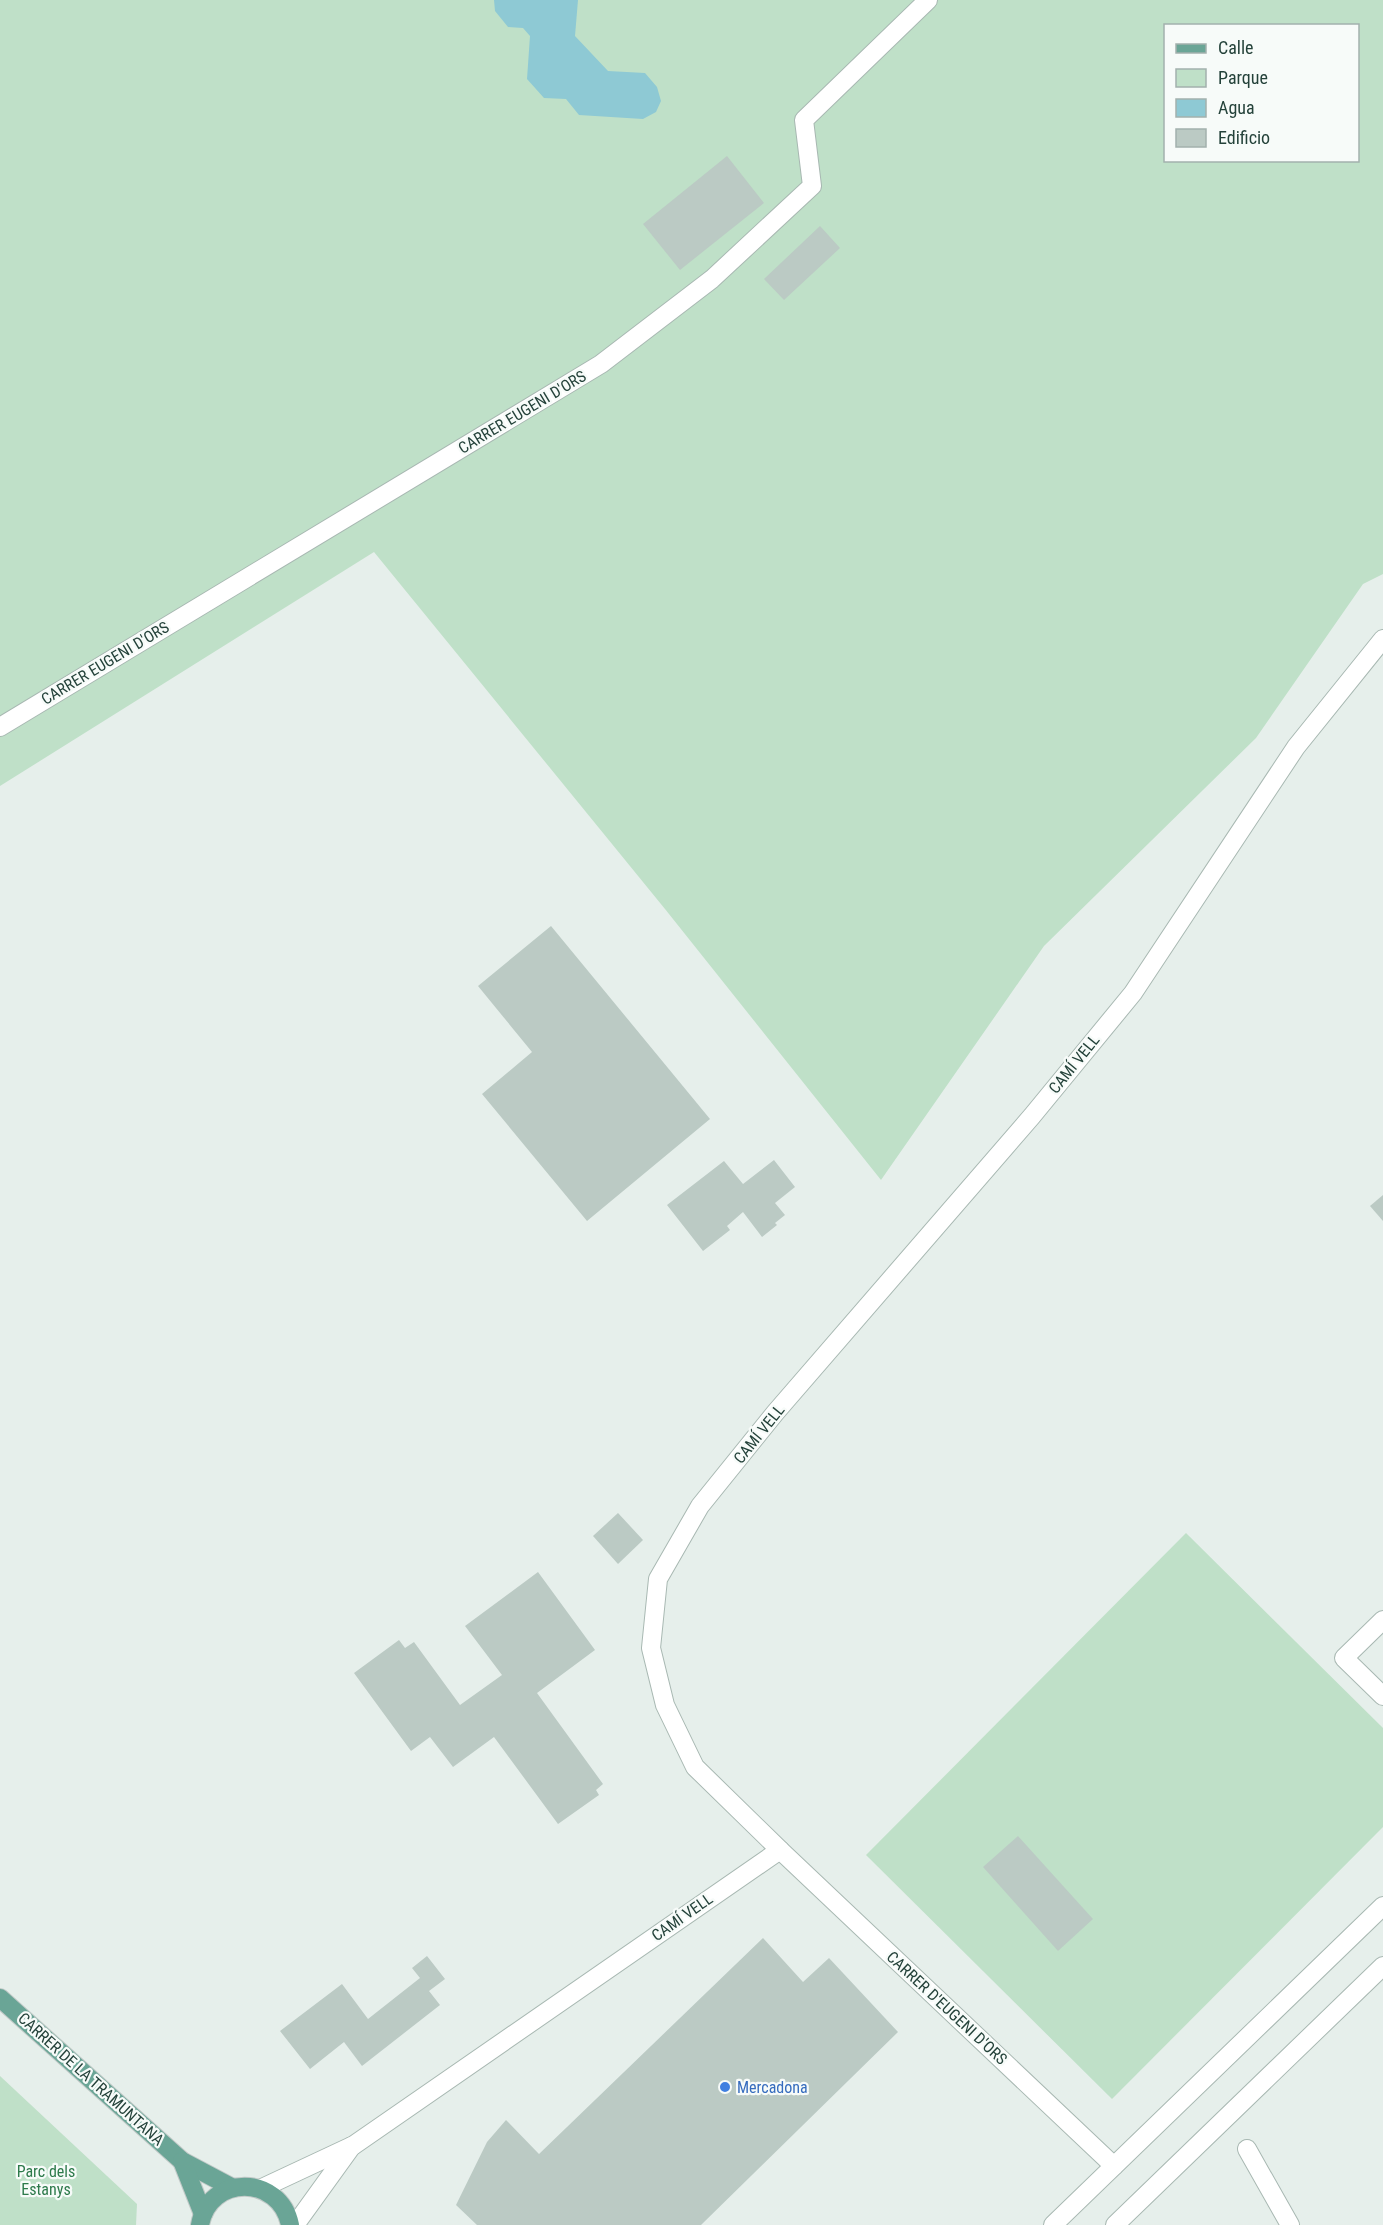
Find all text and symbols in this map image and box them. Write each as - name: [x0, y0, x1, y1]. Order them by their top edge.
- legend: [1164, 24, 1359, 162]
- text: Calle: [1218, 37, 1254, 58]
- text: Parque: [1218, 67, 1268, 88]
- text: Agua: [1218, 97, 1255, 118]
- text: Edificio: [1218, 127, 1270, 148]
- street label: CARRER EUGENI D'ORS: [455, 366, 589, 458]
- street label: CARRER EUGENI D'ORS: [38, 617, 172, 709]
- street label: CAMÍ VELL: [1045, 1030, 1104, 1097]
- street label: CAMÍ VELL: [730, 1400, 789, 1467]
- street label: CAMÍ VELL: [648, 1889, 717, 1945]
- street label: CARRER D'EUGENI D'ORS: [883, 1947, 1011, 2069]
- street label: CARRER DE LA TRAMUNTANA: [14, 2009, 168, 2149]
- place label: Mercadona: [737, 2078, 808, 2097]
- marker: Mercadona: [718, 2080, 732, 2094]
- park label: Parc dels Estanys: [17, 2162, 75, 2199]

